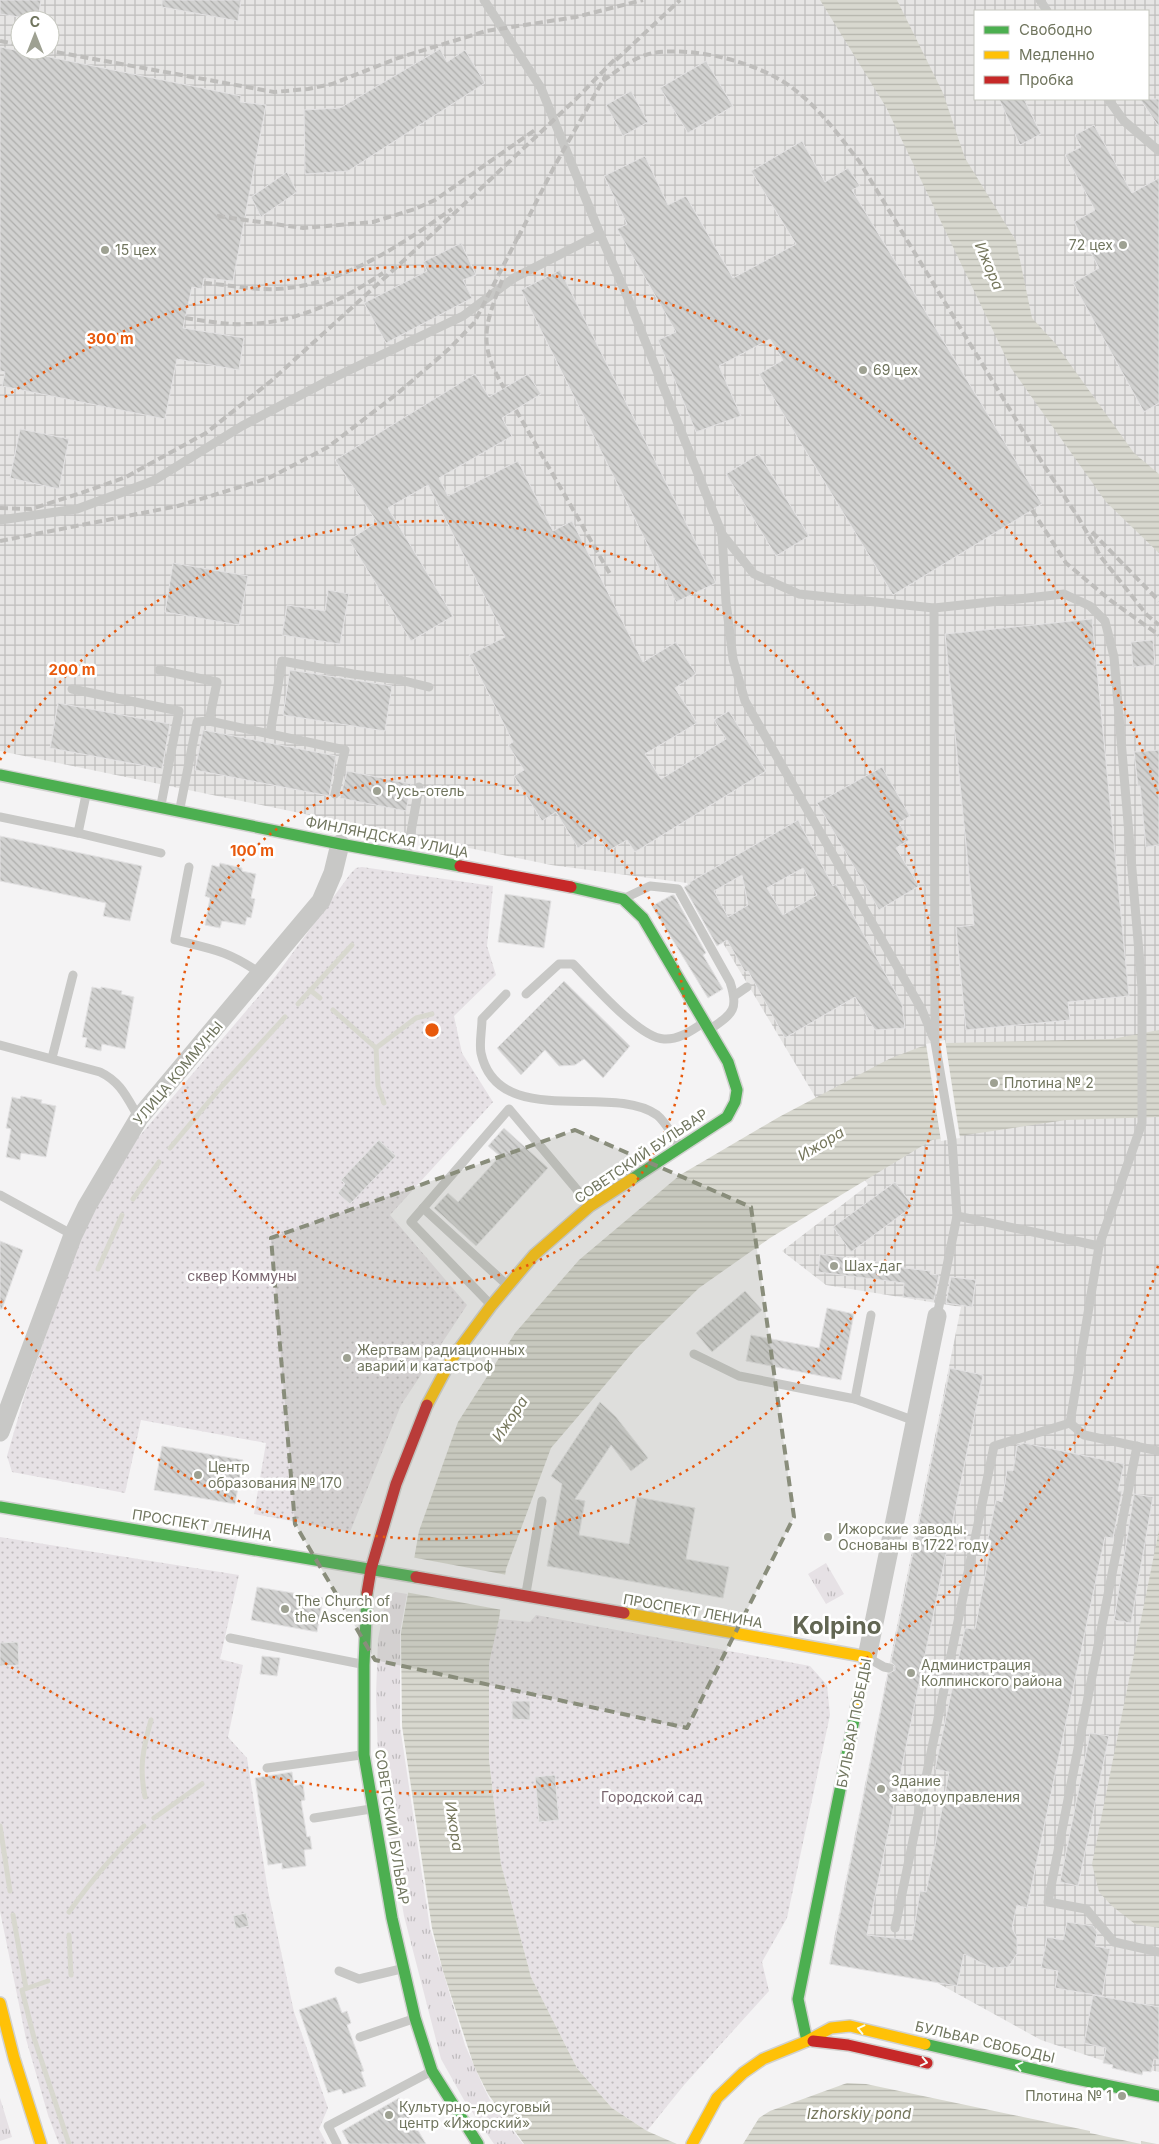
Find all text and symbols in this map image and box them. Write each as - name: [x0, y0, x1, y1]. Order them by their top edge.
- north arrow: [10, 10, 60, 60]
- legend: [974, 10, 1149, 100]
- text: С: [30, 13, 40, 30]
- text: Свободно: [1019, 20, 1093, 39]
- text: Медленно: [1019, 45, 1095, 64]
- text: Пробка: [1019, 70, 1074, 89]
- place label: 72 цех: [1069, 236, 1113, 253]
- water label: Ижора: [971, 239, 1008, 293]
- marker: 72 цех: [1117, 239, 1129, 251]
- place label: 15 цех: [115, 241, 157, 258]
- marker: 15 цех: [99, 244, 111, 256]
- text: 300 m: [86, 329, 134, 348]
- place label: 69 цех: [873, 361, 919, 378]
- marker: 69 цех: [857, 364, 869, 376]
- text: 200 m: [49, 660, 95, 679]
- place label: Русь-отель: [387, 782, 465, 799]
- marker: Русь-отель: [371, 785, 383, 797]
- street label: ФИНЛЯНДСКАЯ УЛИЦА: [304, 812, 470, 861]
- text: 100 m: [230, 841, 274, 860]
- street label: УЛИЦА КОММУНЫ: [129, 1017, 226, 1128]
- centre of rings: [423, 1021, 441, 1039]
- place label: Плотина № 2: [1004, 1074, 1094, 1091]
- marker: Плотина № 2: [988, 1077, 1000, 1089]
- street label: СОВЕТСКИЙ БУЛЬВАР: [570, 1104, 711, 1207]
- water label: Ижора: [794, 1122, 847, 1165]
- place label: Шах-даг: [844, 1257, 902, 1274]
- marker: Шах-даг: [828, 1260, 840, 1272]
- park label: сквер Коммуны: [187, 1267, 297, 1284]
- place label: Жертвам радиационных аварий и катастроф: [357, 1341, 525, 1374]
- marker: Жертвам радиационных аварий и катастроф: [341, 1352, 353, 1364]
- water label: Ижора: [488, 1392, 532, 1445]
- place label: Центр образования № 170: [208, 1458, 342, 1491]
- marker: Центр образования № 170: [192, 1469, 204, 1481]
- street label: ПРОСПЕКТ ЛЕНИНА: [131, 1505, 274, 1544]
- place label: Ижорские заводы. Основаны в 1722 году: [838, 1520, 989, 1553]
- marker: Ижорские заводы. Основаны в 1722 году: [822, 1531, 834, 1543]
- street label: ПРОСПЕКТ ЛЕНИНА: [622, 1590, 765, 1631]
- place label: The Church of the Ascension: [295, 1592, 390, 1625]
- marker: The Church of the Ascension: [279, 1603, 291, 1615]
- district label: Kolpino: [793, 1611, 881, 1640]
- place label: Администрация Колпинского района: [921, 1656, 1062, 1689]
- street label: БУЛЬВАР ПОБЕДЫ: [833, 1657, 874, 1789]
- marker: Администрация Колпинского района: [905, 1667, 917, 1679]
- street label: СОВЕТСКИЙ БУЛЬВАР: [372, 1748, 414, 1906]
- place label: Здание заводоуправления: [891, 1772, 1020, 1805]
- marker: Здание заводоуправления: [875, 1783, 887, 1795]
- park label: Городской сад: [601, 1788, 703, 1805]
- water label: Ижора: [441, 1799, 468, 1852]
- street label: БУЛЬВАР СВОБОДЫ: [914, 2017, 1057, 2066]
- one-way arrow: [856, 2024, 865, 2035]
- one-way arrow: [920, 2056, 928, 2067]
- one-way arrow: [1015, 2061, 1024, 2072]
- place label: Плотина № 1: [1025, 2087, 1112, 2104]
- marker: Плотина № 1: [1116, 2090, 1128, 2102]
- place label: Культурно-досуговый центр «Ижорский»: [399, 2098, 551, 2131]
- water label: Izhorskiy pond: [807, 2104, 912, 2123]
- marker: Культурно-досуговый центр «Ижорский»: [383, 2109, 395, 2121]

